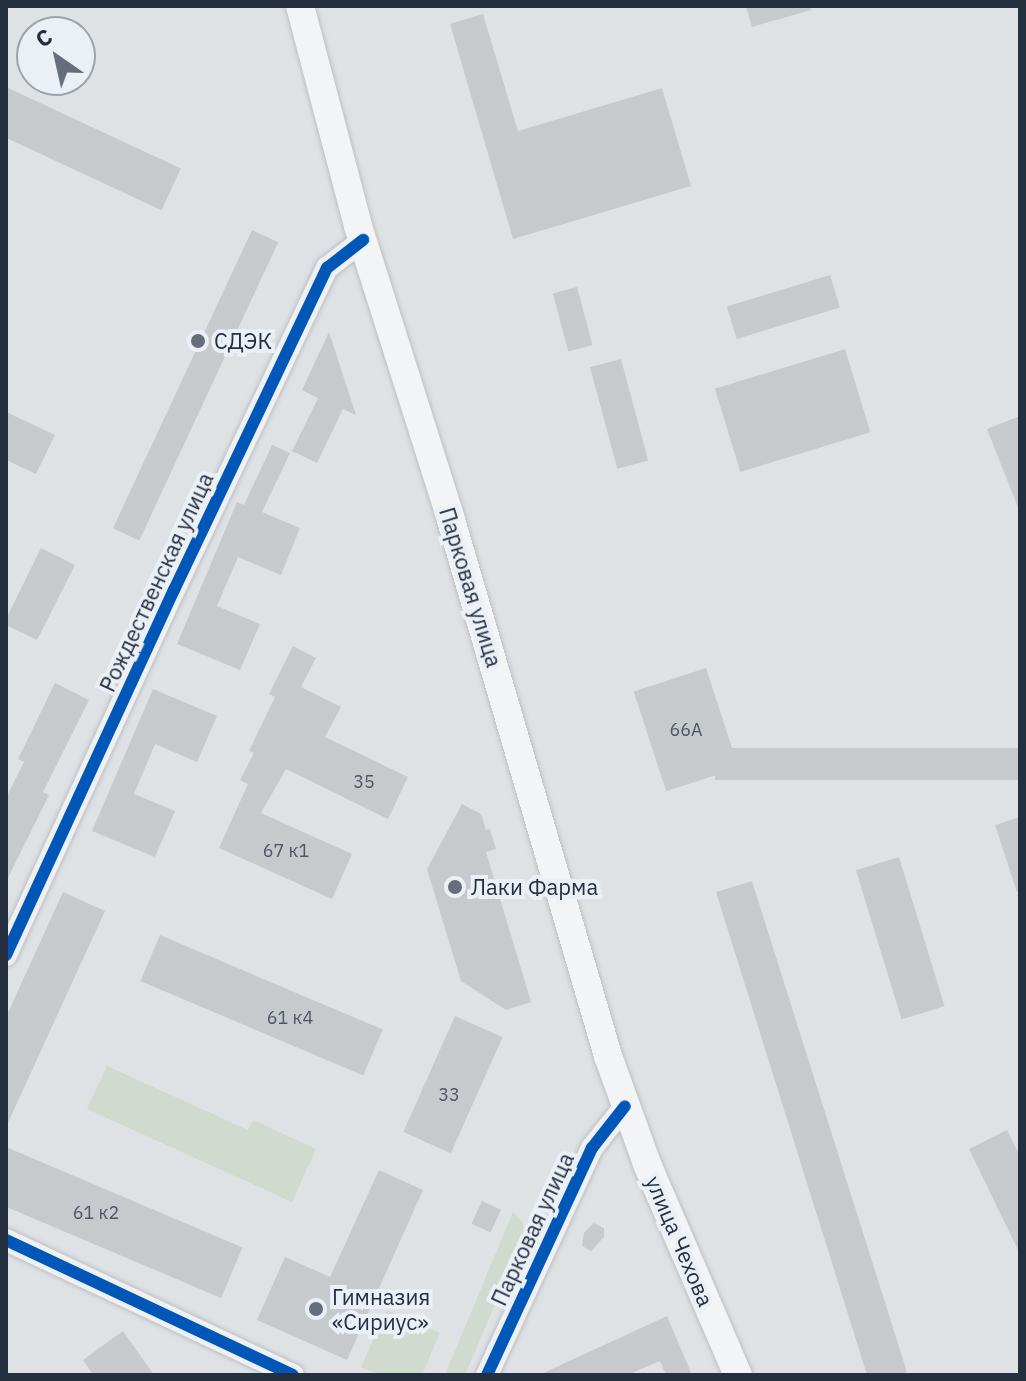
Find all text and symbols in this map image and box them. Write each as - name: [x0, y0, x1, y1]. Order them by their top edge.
- north arrow: [16, 16, 96, 96]
- text: С: [29, 21, 57, 53]
- place label: СДЭК: [214, 328, 272, 354]
- marker: СДЭК: [189, 332, 207, 350]
- street label: Рождественская улица: [94, 468, 218, 696]
- street label: Парковая улица: [434, 504, 508, 670]
- house number: 66А: [669, 719, 703, 741]
- house number: 35: [353, 771, 375, 793]
- house number: 67 к1: [263, 840, 309, 862]
- place label: Лаки Фарма: [471, 874, 598, 900]
- marker: Лаки Фарма: [446, 878, 464, 896]
- house number: 61 к4: [267, 1007, 313, 1029]
- house number: 33: [438, 1084, 460, 1106]
- street label: Парковая улица: [485, 1148, 579, 1310]
- street label: улица Чехова: [641, 1172, 719, 1310]
- house number: 61 к2: [73, 1202, 119, 1224]
- place label: Гимназия «Сириус»: [332, 1283, 430, 1334]
- marker: Гимназия «Сириус»: [307, 1300, 325, 1318]

